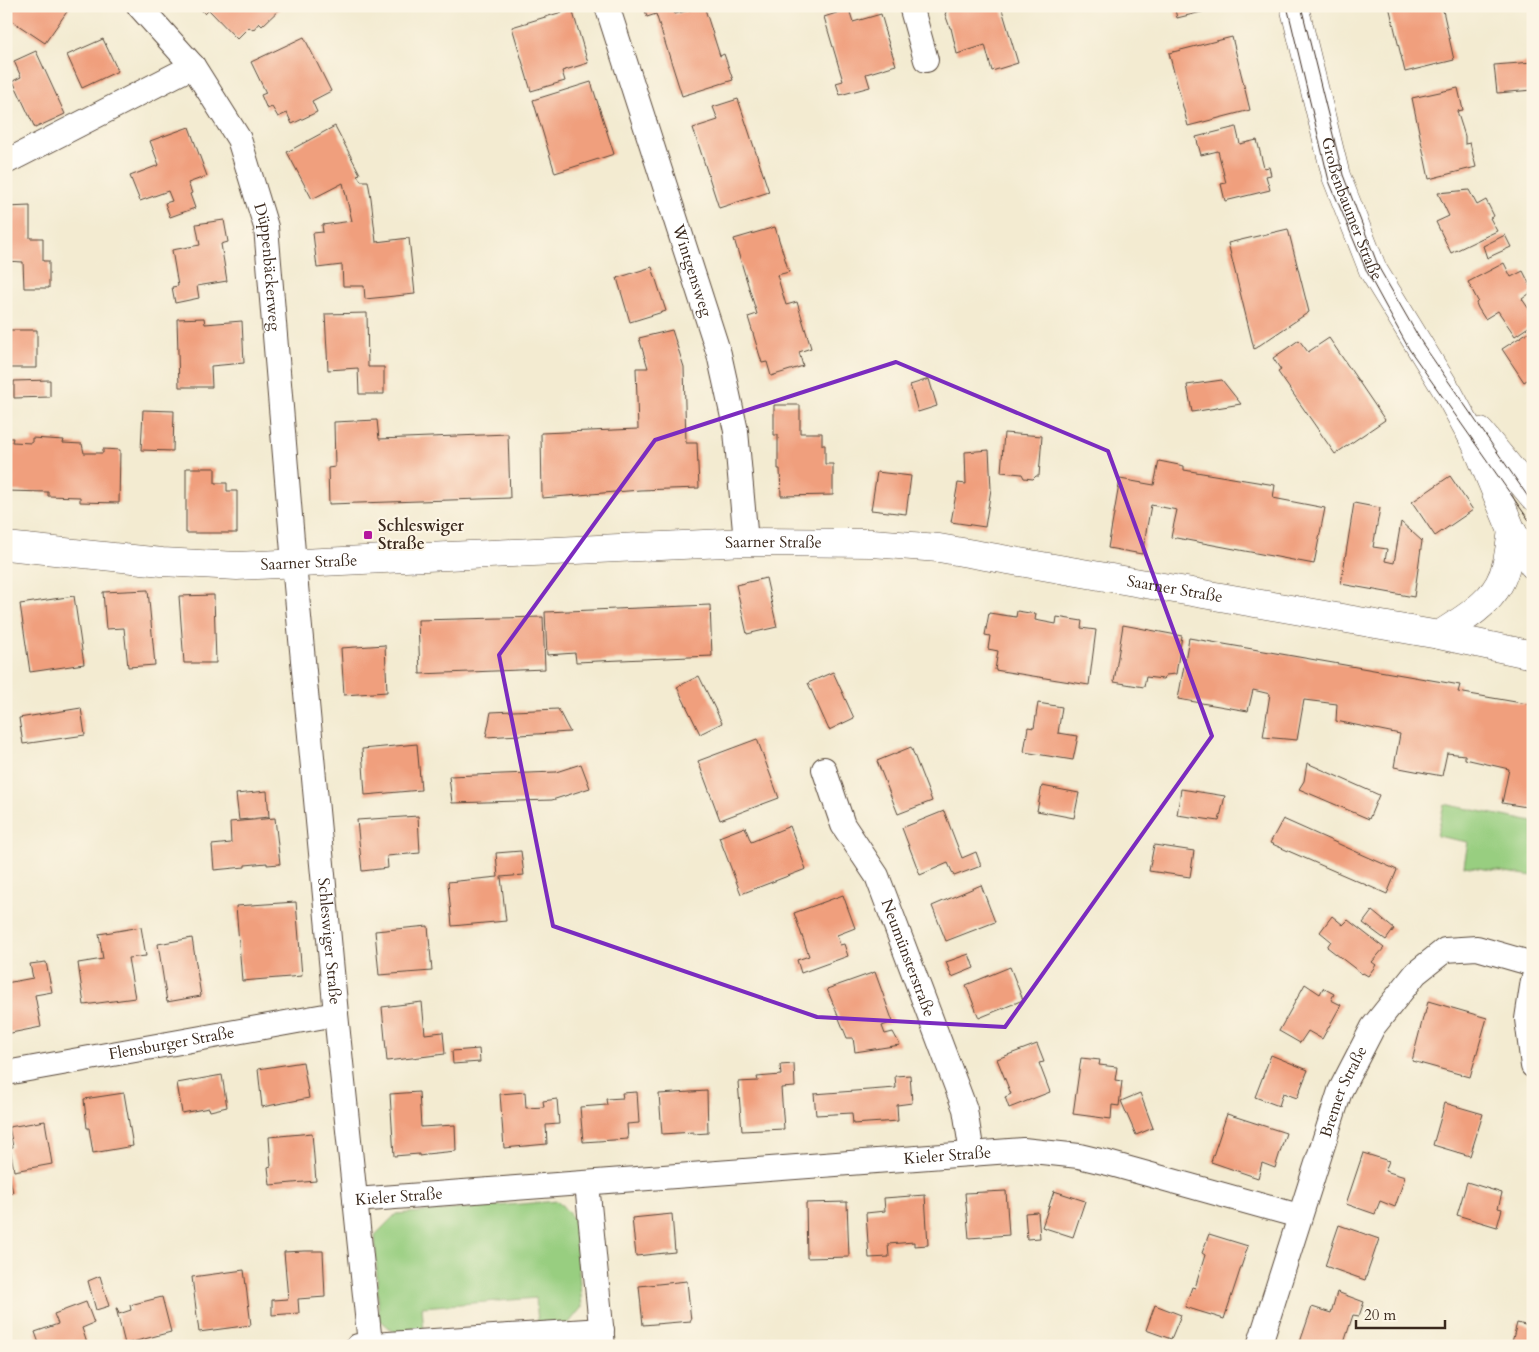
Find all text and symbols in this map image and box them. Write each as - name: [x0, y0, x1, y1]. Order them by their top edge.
- street label: Großenbaumer Straße: [1316, 135, 1388, 285]
- street label: Düppenbäckerweg: [248, 200, 286, 332]
- street label: Wintgensweg: [667, 221, 717, 320]
- place label: Schleswiger Straße: [378, 515, 464, 555]
- marker: Schleswiger Straße: [362, 529, 374, 541]
- street label: Saarner Straße: [725, 531, 822, 554]
- street label: Saarner Straße: [260, 549, 358, 576]
- street label: Saarner Straße: [1125, 570, 1224, 608]
- street label: Schleswiger Straße: [312, 877, 346, 1005]
- street label: Neumünsterstraße: [876, 896, 940, 1020]
- street label: Flensburger Straße: [107, 1021, 236, 1065]
- street label: Bremer Straße: [1315, 1042, 1372, 1140]
- street label: Kieler Straße: [903, 1141, 992, 1170]
- street label: Kieler Straße: [354, 1182, 443, 1211]
- scale bar: [1356, 1297, 1445, 1329]
- text: 20 m: [1364, 1305, 1396, 1325]

